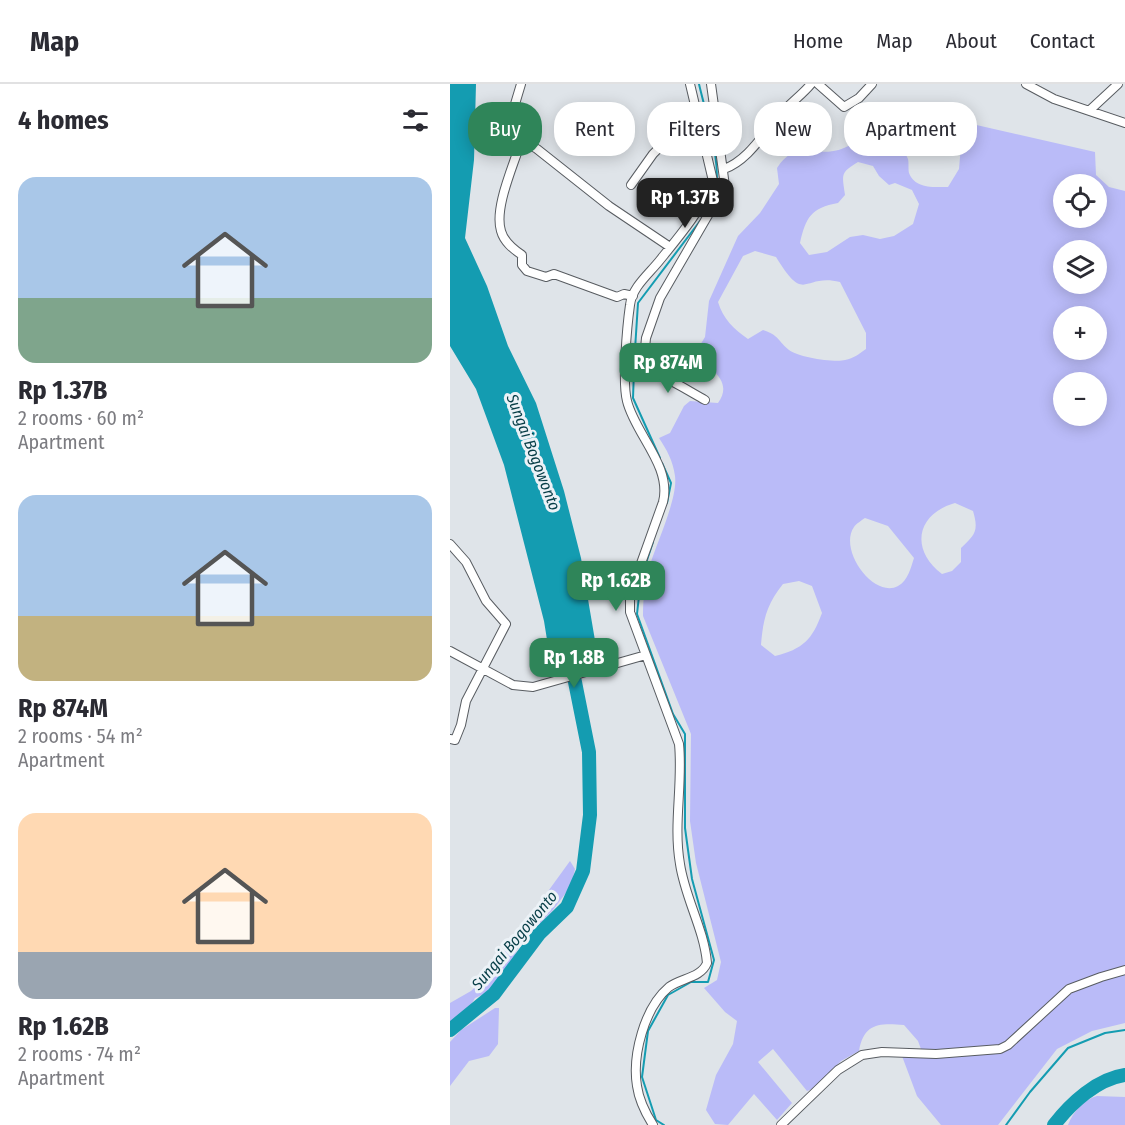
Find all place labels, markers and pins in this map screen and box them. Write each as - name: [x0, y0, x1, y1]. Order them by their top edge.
- pin: Rp 1.37B: [623, 178, 747, 229]
- pin: Rp 874M: [613, 343, 723, 394]
- pin: Rp 1.62B: [554, 561, 678, 612]
- pin: Rp 1.8B: [519, 638, 629, 689]

